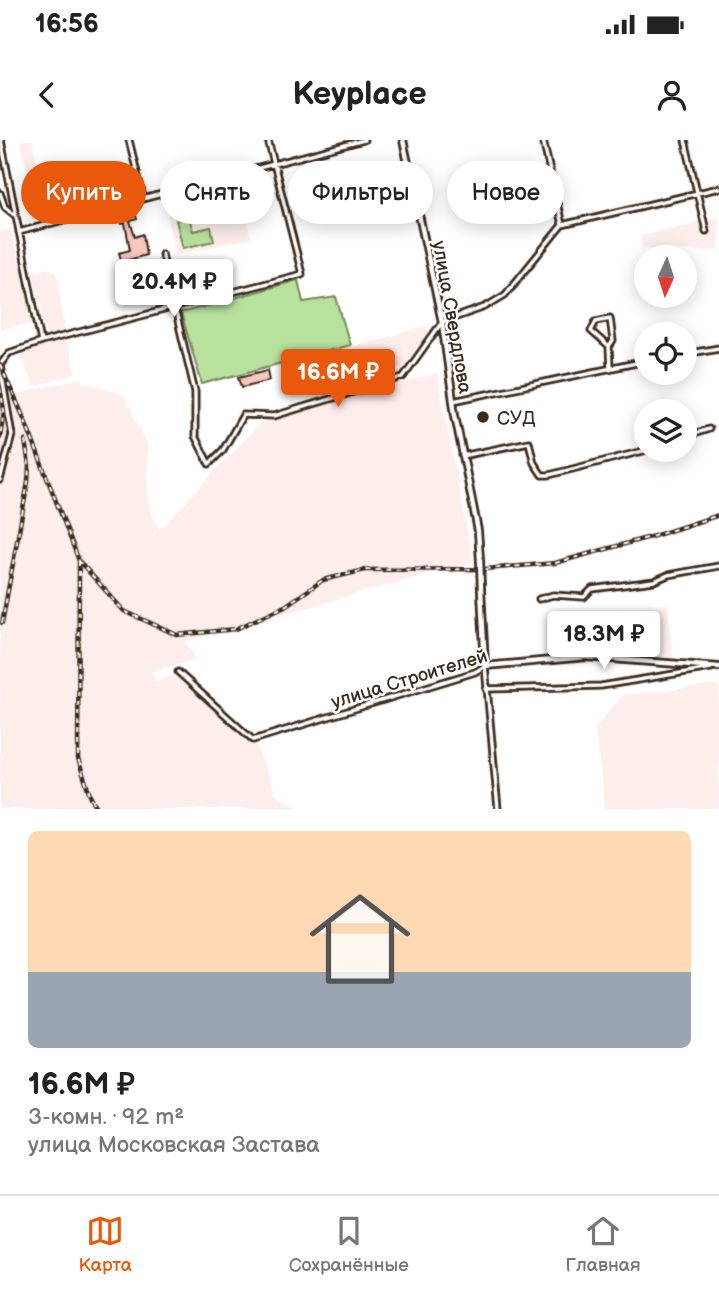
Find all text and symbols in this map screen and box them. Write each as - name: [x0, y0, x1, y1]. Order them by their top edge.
- text: 16:56: [35, 9, 99, 40]
- text: Keyplace: [292, 75, 427, 114]
- icon: back: [28, 76, 66, 114]
- icon: person: [653, 76, 691, 114]
- chip: Купить: [21, 161, 146, 224]
- chip: Снять: [160, 161, 274, 224]
- chip: Фильтры: [288, 161, 433, 224]
- chip: Новое: [447, 161, 564, 224]
- street label: улица Свердлова: [427, 239, 476, 395]
- north arrow: [634, 245, 696, 308]
- map controls: [634, 245, 697, 462]
- pin: 20.4M ₽: [109, 260, 239, 319]
- text: 20.4M ₽: [131, 268, 217, 296]
- button: locate: [634, 322, 697, 385]
- pin: 16.6M ₽: [273, 350, 403, 409]
- text: 16.6M ₽: [297, 358, 379, 386]
- button: layers: [634, 399, 697, 462]
- place label: СУД: [497, 407, 536, 430]
- marker: СУД: [475, 409, 491, 425]
- pin: 18.3M ₽: [539, 612, 669, 671]
- text: 18.3M ₽: [563, 620, 645, 648]
- street label: улица Строителей: [328, 645, 490, 714]
- icon: home: [297, 876, 423, 1002]
- text: 16.6M ₽: [28, 1067, 135, 1103]
- text: 3-комн. · 92 m²: [28, 1103, 184, 1131]
- text: улица Московская Застава: [28, 1131, 320, 1159]
- tab: Карта: [78, 1212, 132, 1277]
- tab: Сохранённые: [289, 1212, 409, 1277]
- tab: Главная: [566, 1212, 641, 1277]

